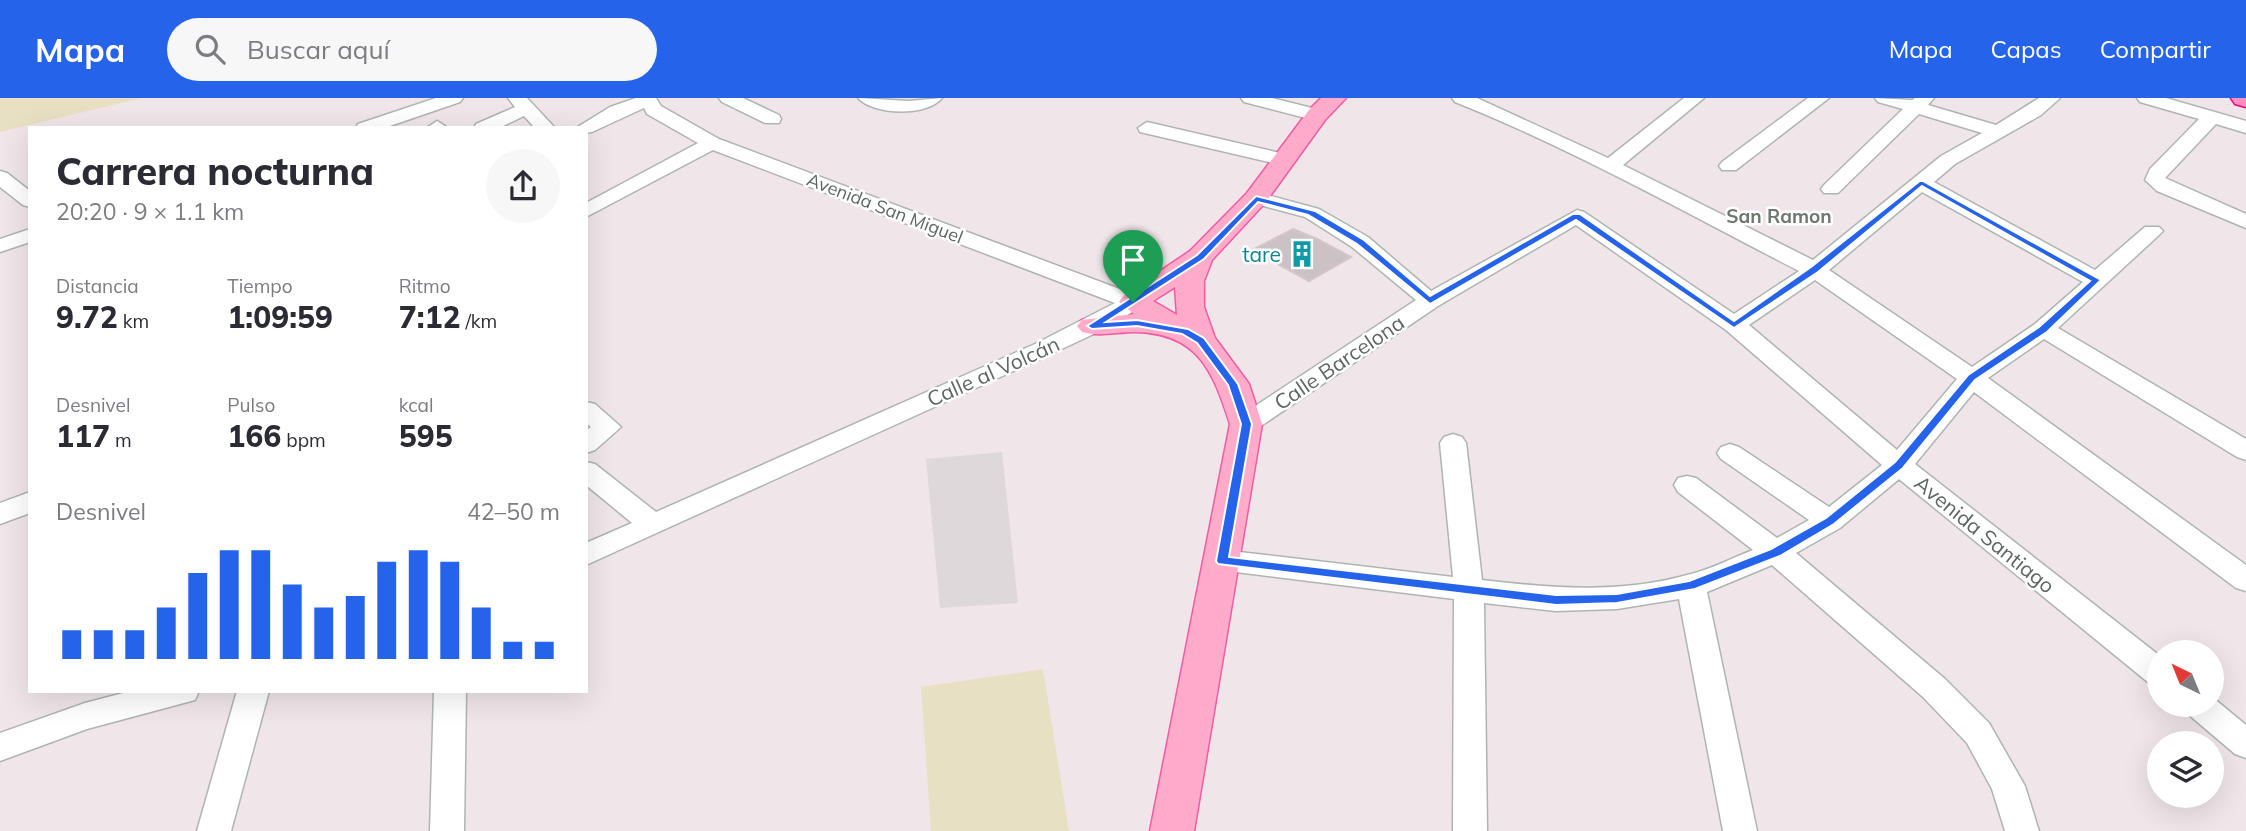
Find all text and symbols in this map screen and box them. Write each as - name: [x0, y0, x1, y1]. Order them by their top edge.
- search box: [167, 18, 657, 81]
- text: Mapa: [35, 29, 125, 70]
- icon: search: [191, 30, 229, 68]
- text: Buscar aquí: [247, 33, 390, 66]
- text: Mapa: [1889, 34, 1953, 64]
- text: Capas: [1991, 34, 2062, 64]
- text: Compartir: [2100, 34, 2211, 64]
- text: Carrera nocturna: [56, 147, 374, 195]
- button: share: [486, 149, 560, 223]
- street label: Avenida San Miguel: [804, 168, 966, 248]
- text: 20:20 · 9 × 1.1 km: [56, 197, 244, 226]
- district label: San Ramon: [1726, 204, 1832, 228]
- pin: [1103, 230, 1163, 302]
- building icon: tare: [1287, 239, 1317, 269]
- icon: arrive: [1114, 241, 1152, 279]
- place label: tare: [1242, 241, 1281, 267]
- text: Distancia: [56, 274, 139, 298]
- text: Tiempo: [227, 274, 293, 298]
- text: Ritmo: [399, 274, 451, 298]
- text: 9.72: [56, 298, 118, 336]
- text: 1:09:59: [227, 298, 333, 336]
- text: 7:12: [399, 298, 460, 336]
- text: km: [118, 309, 149, 333]
- text: /km: [460, 309, 497, 333]
- street label: Calle Barcelona: [1269, 309, 1409, 415]
- street label: Calle al Volcán: [923, 330, 1063, 412]
- text: Desnivel: [56, 393, 130, 417]
- text: Pulso: [227, 393, 275, 417]
- text: kcal: [399, 393, 433, 417]
- text: 117: [56, 417, 110, 455]
- text: 166: [227, 417, 281, 455]
- text: 595: [399, 417, 453, 455]
- text: m: [110, 428, 132, 452]
- text: bpm: [281, 428, 326, 452]
- street label: Avenida Santiago: [1910, 469, 2060, 599]
- text: Desnivel: [56, 497, 146, 526]
- text: 42–50 m: [467, 497, 560, 526]
- north arrow: [2147, 640, 2224, 718]
- map controls: [2147, 640, 2224, 808]
- button: layers: [2147, 731, 2224, 808]

